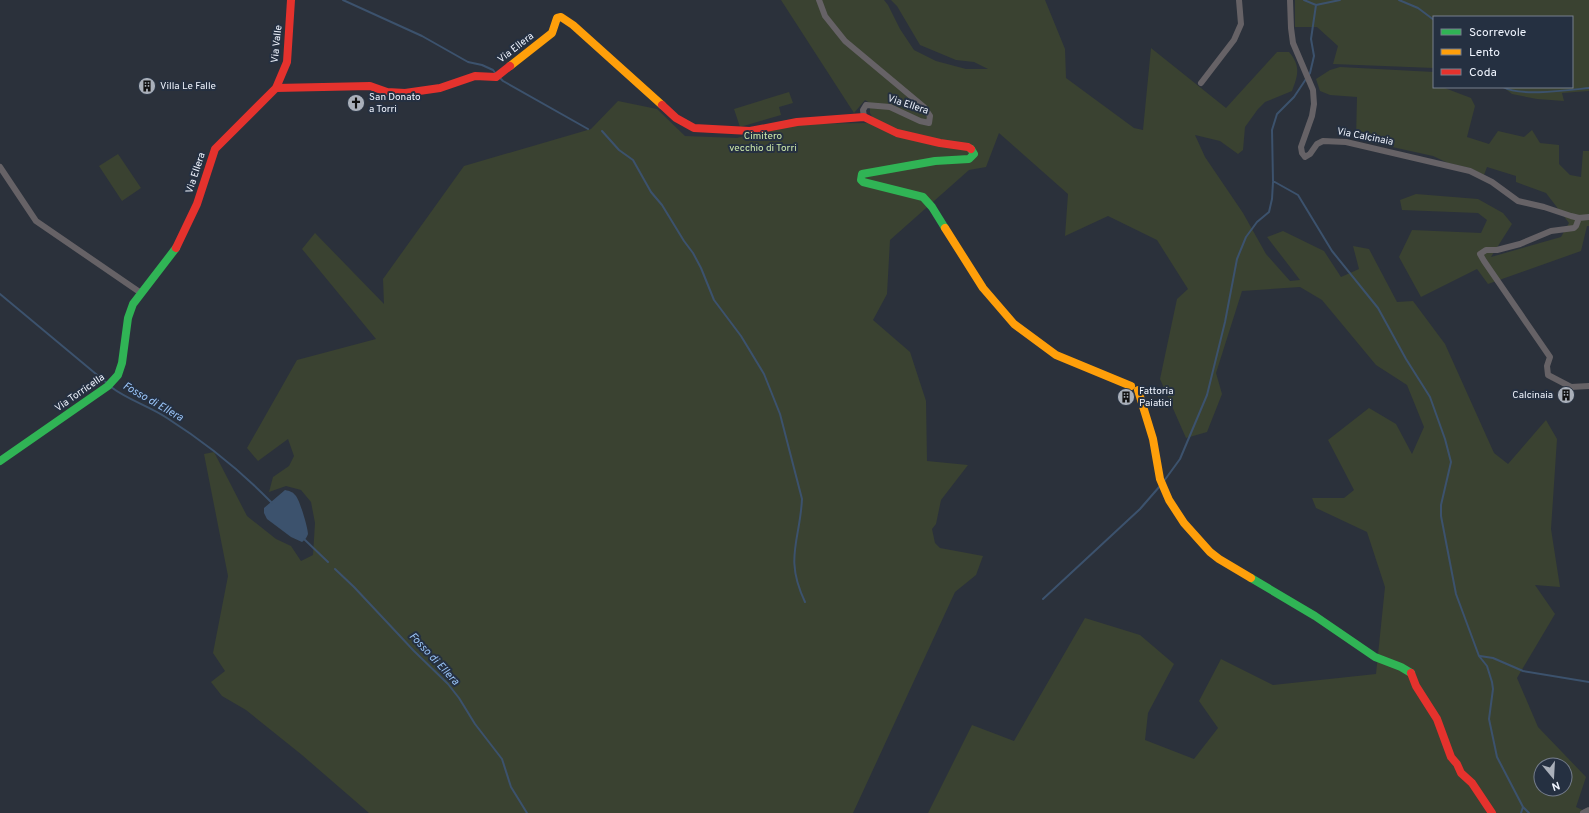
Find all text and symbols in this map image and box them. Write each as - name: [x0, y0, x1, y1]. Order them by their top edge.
- legend: [1433, 16, 1573, 88]
- street label: Via Valle: [269, 24, 285, 64]
- text: Scorrevole: [1469, 25, 1526, 41]
- street label: Via Ellera: [495, 30, 537, 66]
- text: Lento: [1469, 45, 1500, 61]
- text: Coda: [1469, 65, 1497, 81]
- building icon: Villa Le Falle: [137, 76, 157, 96]
- place label: Villa Le Falle: [160, 80, 216, 93]
- place label: San Donato a Torri: [369, 91, 421, 116]
- street label: Via Ellera: [886, 92, 930, 118]
- church icon: San Donato a Torri: [346, 93, 366, 113]
- street label: Via Calcinaia: [1336, 125, 1394, 149]
- park label: Cimitero vecchio di Torri: [729, 130, 797, 155]
- street label: Via Ellera: [183, 151, 209, 195]
- street label: Via Torricella: [53, 371, 107, 415]
- water label: Fosso di Ellera: [120, 379, 186, 425]
- place label: Fattoria Paiatici: [1139, 385, 1173, 410]
- building icon: Calcinaia: [1556, 385, 1576, 405]
- building icon: Fattoria Paiatici: [1116, 387, 1136, 407]
- place label: Calcinaia: [1512, 389, 1553, 402]
- water label: Fosso di Ellera: [406, 630, 462, 689]
- north arrow: [1533, 757, 1573, 797]
- text: N: [1550, 778, 1562, 793]

